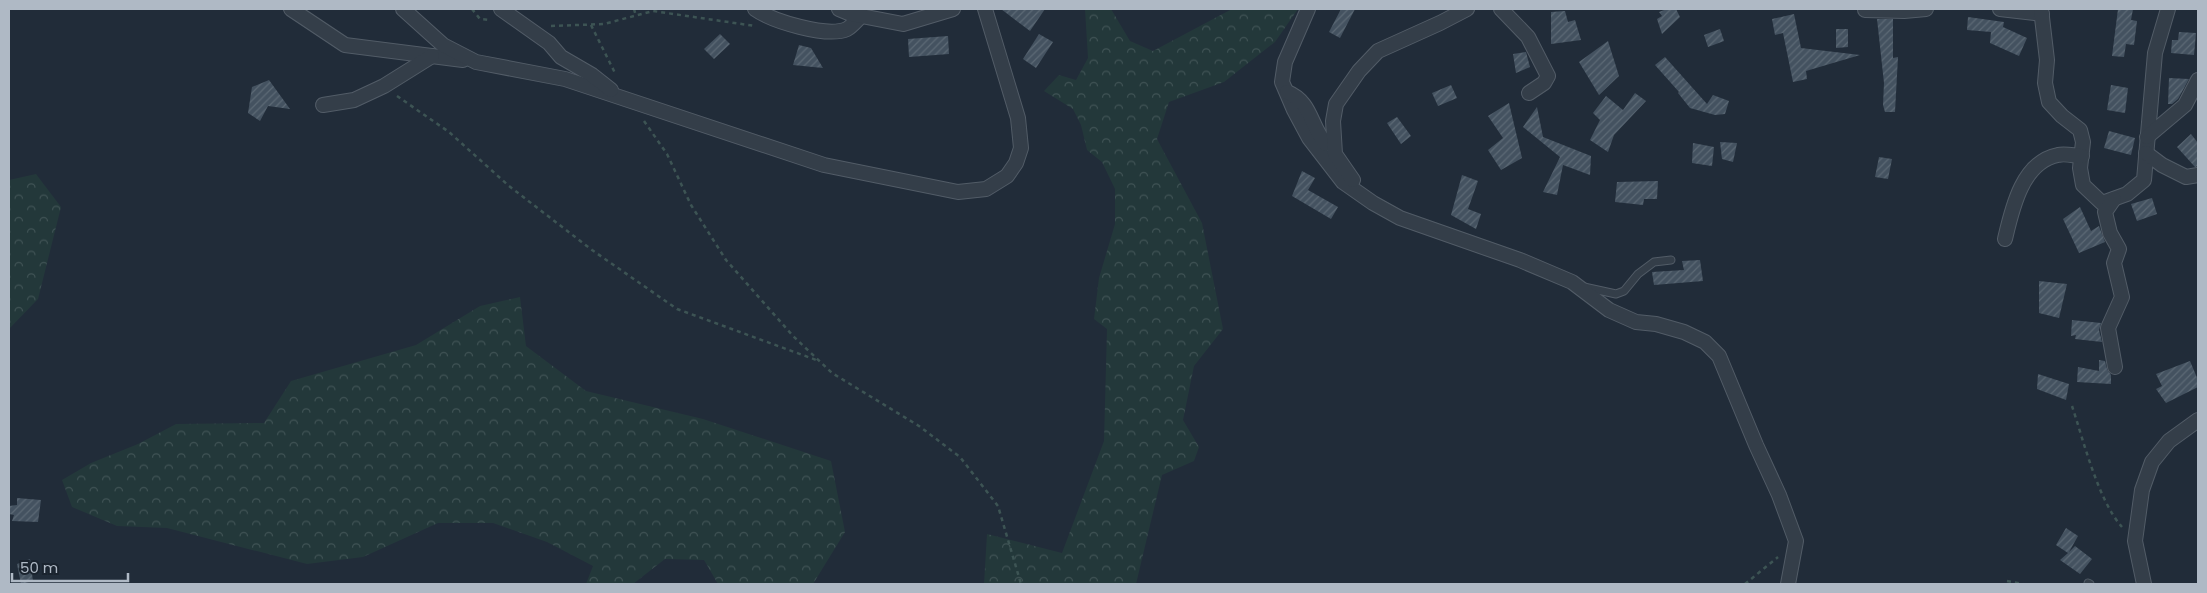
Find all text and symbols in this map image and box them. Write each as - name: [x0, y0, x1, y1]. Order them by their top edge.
- scale bar: [12, 550, 129, 582]
- text: 50 m: [20, 557, 58, 578]

